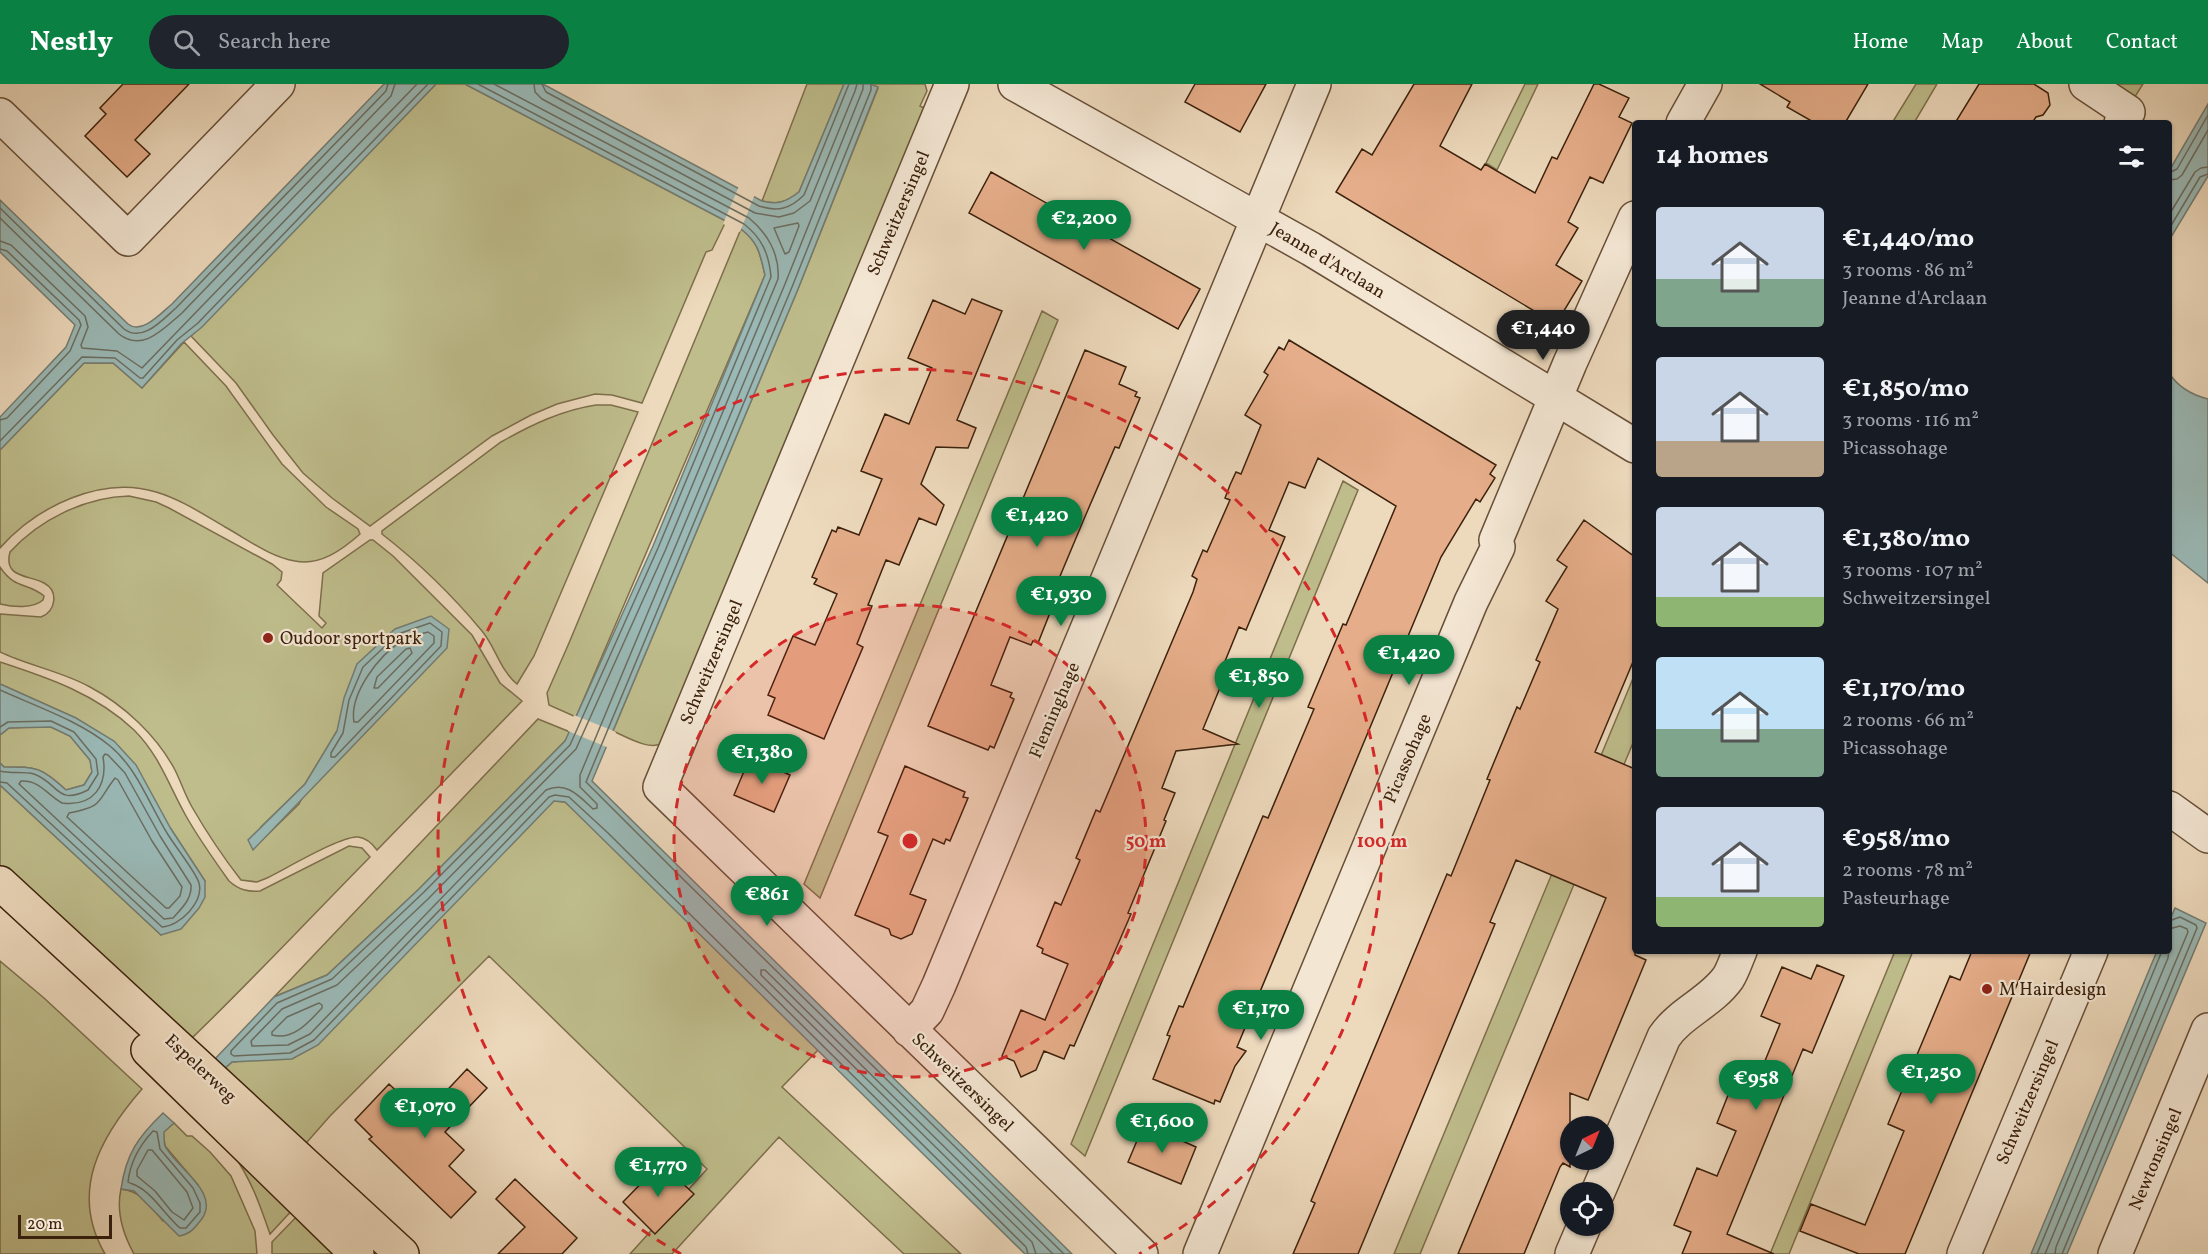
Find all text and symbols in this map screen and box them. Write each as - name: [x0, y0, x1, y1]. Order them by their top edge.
- search box: [149, 15, 569, 69]
- text: Nestly: [30, 23, 113, 62]
- icon: search: [170, 26, 203, 59]
- text: Search here: [218, 27, 331, 58]
- text: Home: [1853, 28, 1908, 57]
- text: Map: [1941, 28, 1983, 57]
- text: About: [2016, 28, 2073, 57]
- text: Contact: [2106, 28, 2178, 57]
- text: 14 homes: [1656, 138, 1769, 174]
- icon: filters: [2115, 140, 2148, 173]
- street label: Schweitzersingel: [862, 147, 937, 280]
- pin: €2,200: [1035, 200, 1133, 251]
- text: €2,200: [1051, 205, 1117, 233]
- street label: Jeanne d'Arclaan: [1265, 217, 1390, 306]
- text: €1,440/mo: [1842, 221, 1974, 257]
- icon: home: [1704, 231, 1776, 303]
- text: 3 rooms · 86 m²: [1842, 257, 1973, 285]
- text: Jeanne d'Arclaan: [1842, 285, 1987, 313]
- pin: €1,440: [1494, 310, 1592, 361]
- text: €1,440: [1511, 315, 1575, 343]
- text: €1,850/mo: [1842, 371, 1969, 407]
- icon: home: [1704, 381, 1776, 453]
- text: 3 rooms · 116 m²: [1842, 407, 1979, 435]
- text: Picassohage: [1842, 435, 1948, 463]
- pin: €1,420: [988, 497, 1086, 548]
- text: €1,420: [1005, 502, 1069, 530]
- text: €1,380/mo: [1842, 521, 1970, 557]
- icon: home: [1704, 531, 1776, 603]
- text: 3 rooms · 107 m²: [1842, 557, 1983, 585]
- pin: €1,930: [1012, 576, 1110, 627]
- text: €1,930: [1030, 581, 1092, 609]
- text: Schweitzersingel: [1842, 585, 1990, 613]
- street label: Schweitzersingel: [675, 596, 750, 729]
- place label: Oudoor sportpark: [280, 627, 422, 652]
- marker: Oudoor sportpark: [261, 631, 275, 645]
- pin: €1,420: [1360, 635, 1458, 686]
- text: €1,420: [1377, 640, 1441, 668]
- street label: Fleminghage: [1024, 658, 1087, 763]
- pin: €1,850: [1210, 658, 1308, 709]
- text: €1,850: [1229, 663, 1289, 691]
- text: €1,170/mo: [1842, 671, 1965, 707]
- icon: home: [1704, 681, 1776, 753]
- text: 2 rooms · 66 m²: [1842, 707, 1974, 735]
- street label: Picassohage: [1378, 710, 1438, 807]
- pin: €1,380: [713, 734, 811, 785]
- text: Picassohage: [1842, 735, 1948, 763]
- text: €1,380: [731, 739, 793, 767]
- text: €958/mo: [1842, 821, 1950, 857]
- text: 50 m: [1126, 830, 1166, 855]
- text: 100 m: [1357, 830, 1407, 855]
- centre of rings: [900, 831, 920, 851]
- icon: home: [1704, 831, 1776, 903]
- text: 2 rooms · 78 m²: [1842, 857, 1973, 885]
- pin: €861: [731, 876, 803, 927]
- text: €861: [745, 881, 789, 909]
- text: Pasteurhage: [1842, 885, 1950, 913]
- place label: M Hairdesign: [1999, 978, 2107, 1003]
- marker: M Hairdesign: [1980, 982, 1994, 996]
- pin: €1,170: [1212, 990, 1310, 1041]
- text: €1,170: [1232, 995, 1290, 1023]
- street label: Schweitzersingel: [905, 1028, 1019, 1138]
- street label: Espelerweg: [158, 1029, 242, 1109]
- street label: Schweitzersingel: [1991, 1036, 2066, 1169]
- pin: €1,250: [1882, 1054, 1980, 1105]
- text: €1,250: [1901, 1059, 1961, 1087]
- pin: €958: [1720, 1060, 1792, 1111]
- text: €958: [1733, 1065, 1779, 1093]
- pin: €1,070: [376, 1088, 474, 1139]
- text: €1,070: [394, 1093, 456, 1121]
- pin: €1,600: [1113, 1103, 1211, 1154]
- street label: Newtonsingel: [2124, 1104, 2189, 1215]
- text: €1,600: [1130, 1108, 1194, 1136]
- north arrow: [1560, 1116, 1614, 1170]
- map controls: [1560, 1116, 1614, 1236]
- pin: €1,770: [609, 1147, 707, 1198]
- text: €1,770: [629, 1152, 687, 1180]
- button: locate: [1560, 1182, 1614, 1236]
- scale bar: [18, 1212, 112, 1240]
- text: 20 m: [27, 1214, 62, 1236]

